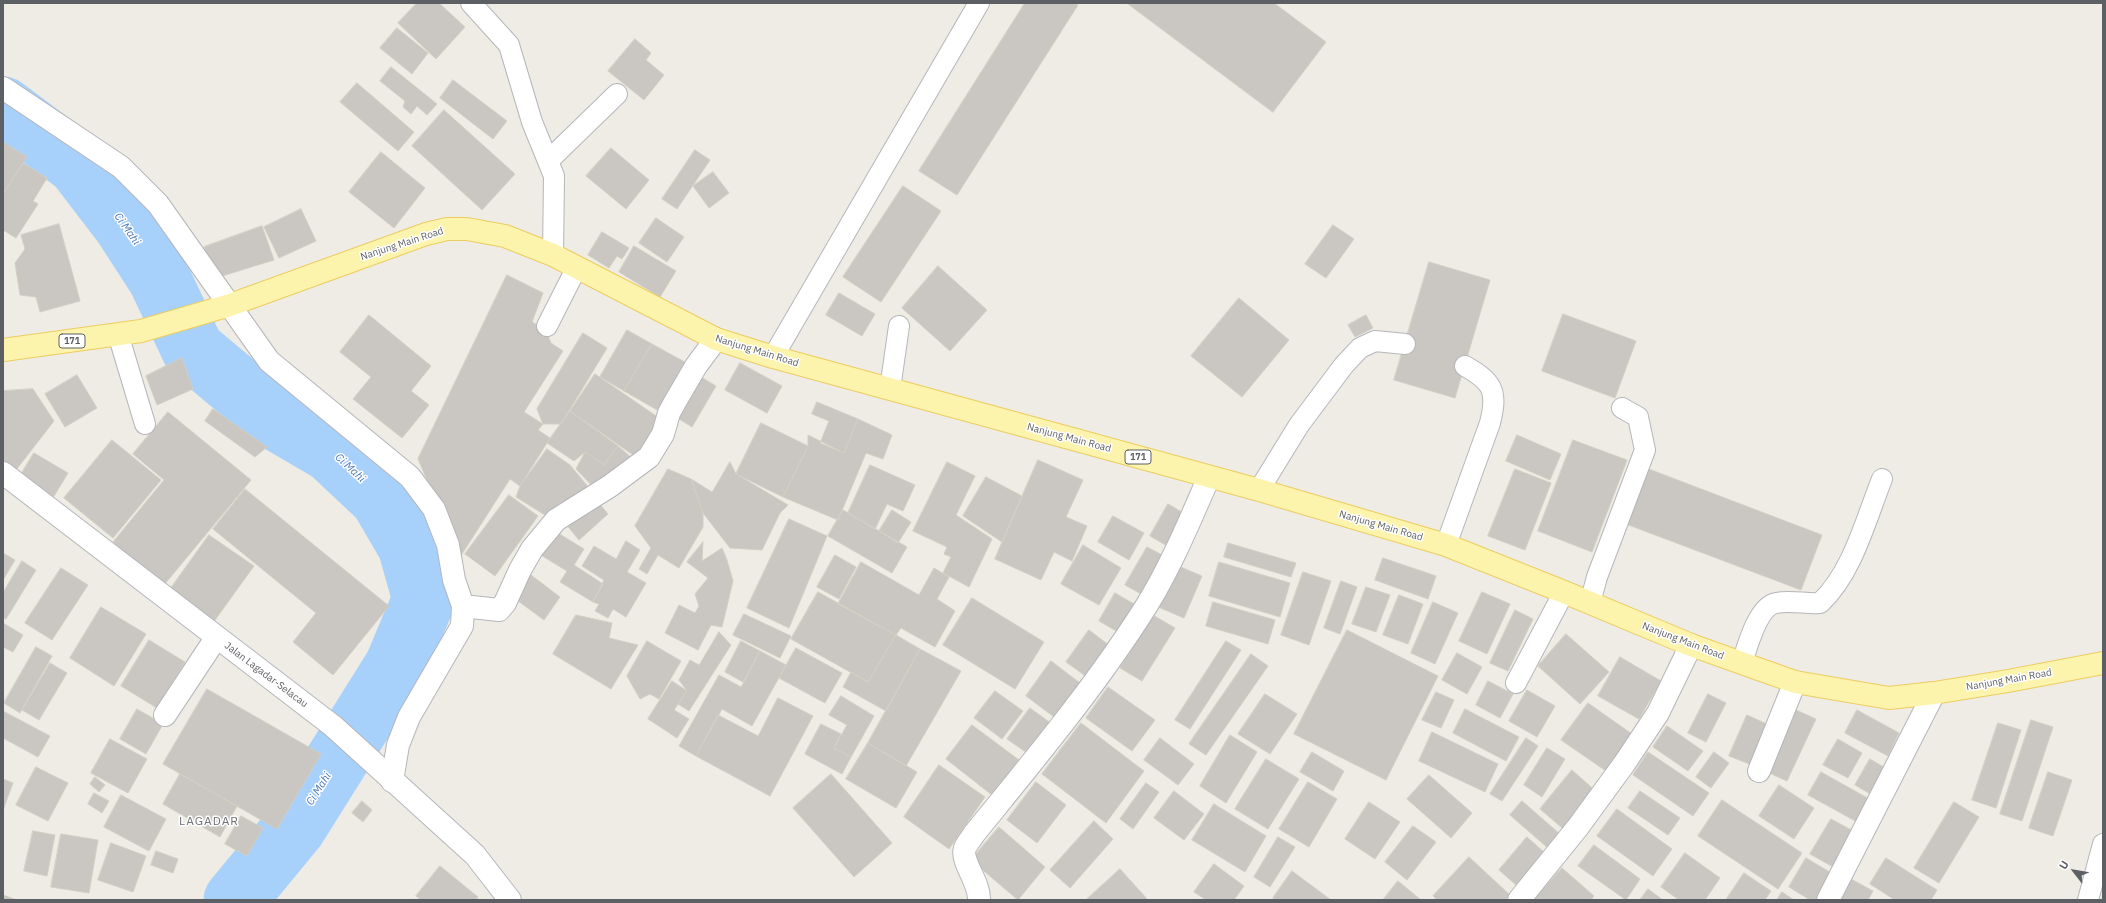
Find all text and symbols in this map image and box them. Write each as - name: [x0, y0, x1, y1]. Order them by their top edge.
- water label: Ci Mahi: [111, 210, 143, 248]
- street label: Nanjung Main Road: [359, 225, 445, 263]
- street label: Nanjung Main Road: [714, 333, 800, 369]
- road number: 171: [59, 334, 85, 348]
- street label: Nanjung Main Road: [1026, 421, 1112, 455]
- road number: 171: [1125, 450, 1151, 464]
- water label: Ci Mahi: [332, 451, 368, 485]
- street label: Nanjung Main Road: [1338, 508, 1424, 544]
- street label: Nanjung Main Road: [1640, 620, 1726, 662]
- street label: Jalan Lagadar-Selacau: [222, 640, 310, 710]
- street label: Nanjung Main Road: [1965, 667, 2053, 693]
- water label: Ci Mahi: [304, 770, 334, 808]
- district label: LAGADAR: [179, 815, 239, 829]
- north arrow: [2054, 851, 2094, 891]
- text: U: [2056, 858, 2072, 872]

